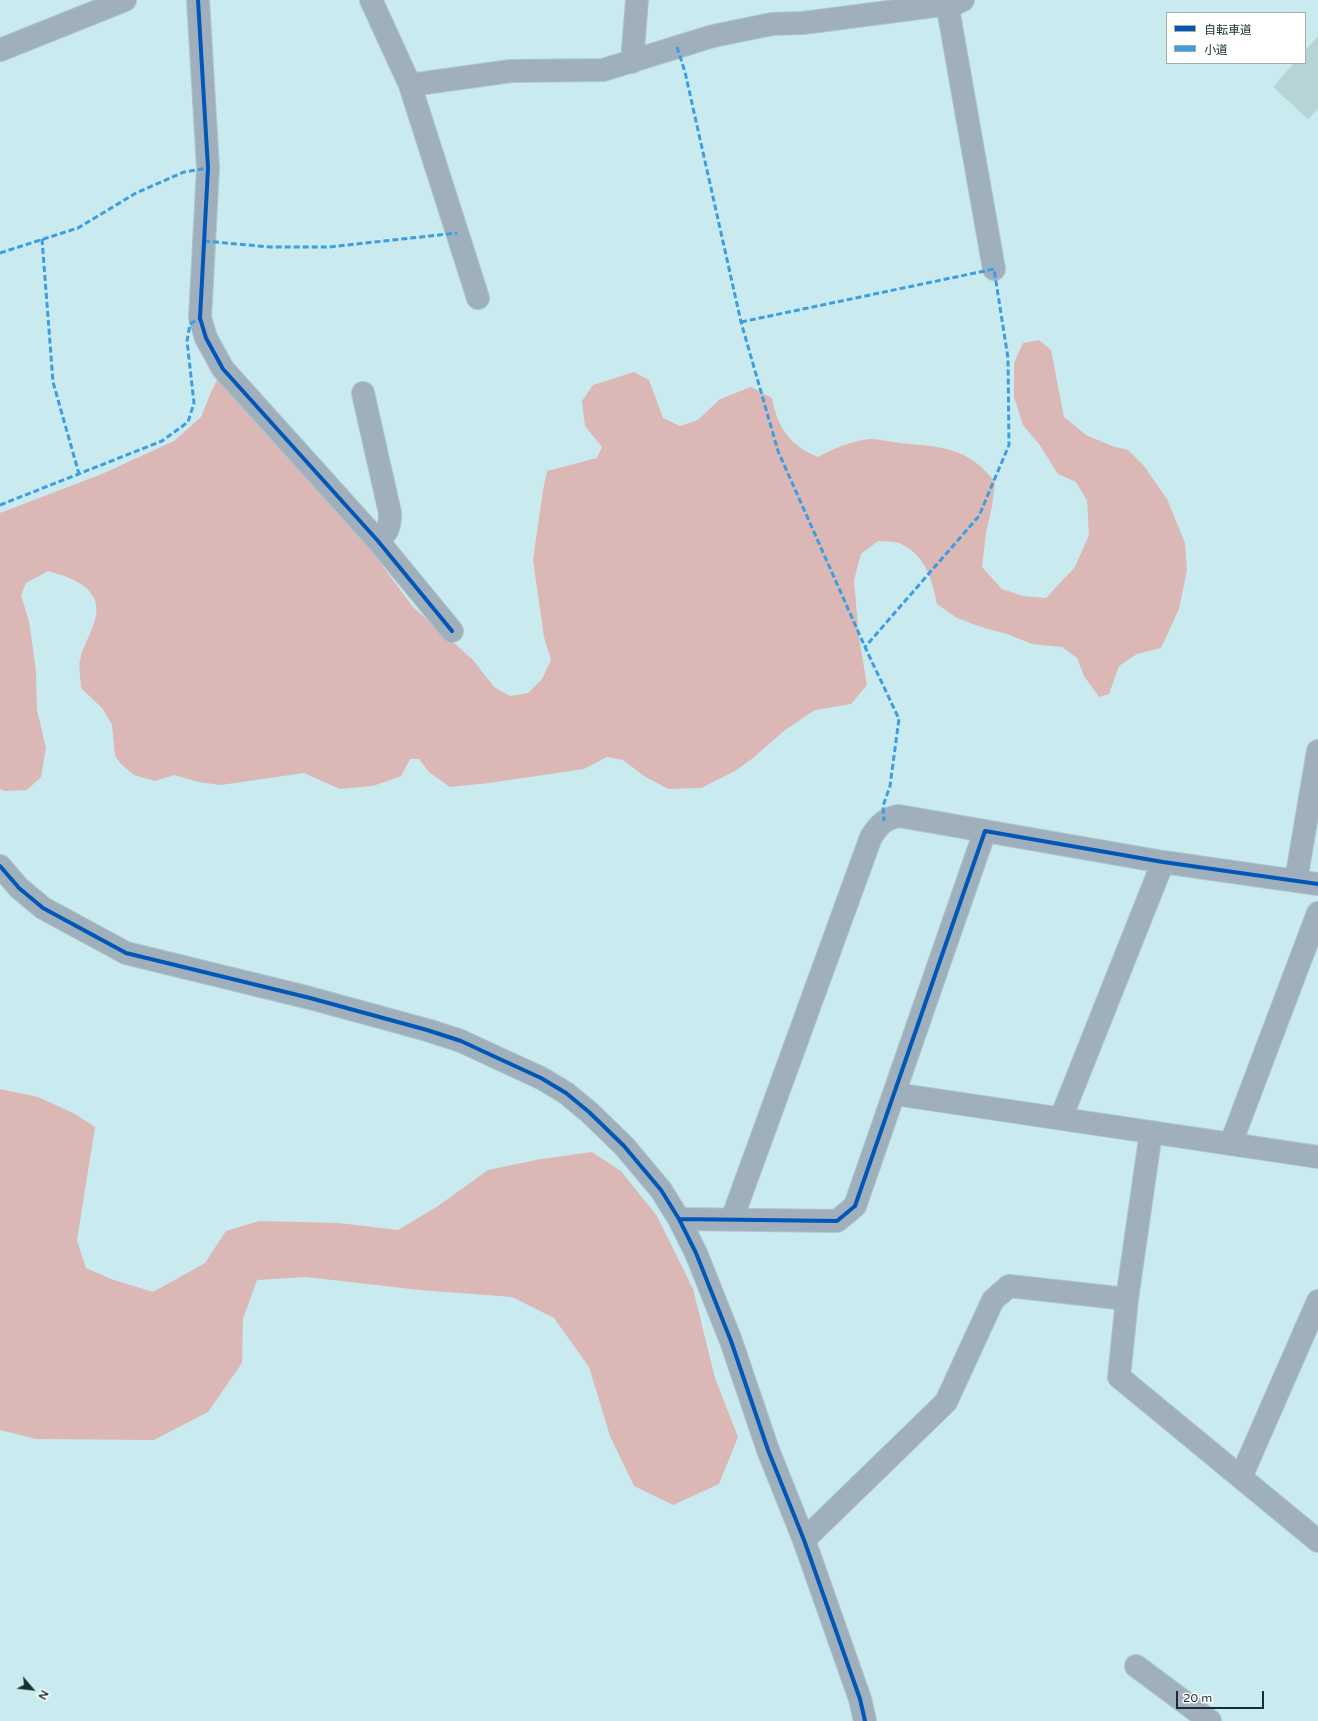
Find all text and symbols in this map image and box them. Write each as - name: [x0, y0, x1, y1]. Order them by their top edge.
- legend: [1166, 12, 1306, 64]
- text: 自転車道: [1204, 23, 1252, 37]
- text: 小道: [1204, 43, 1228, 57]
- north arrow: [12, 1669, 52, 1709]
- scale bar: [1178, 1683, 1266, 1709]
- text: N: [35, 1688, 51, 1702]
- text: 20 m: [1183, 1691, 1212, 1705]

